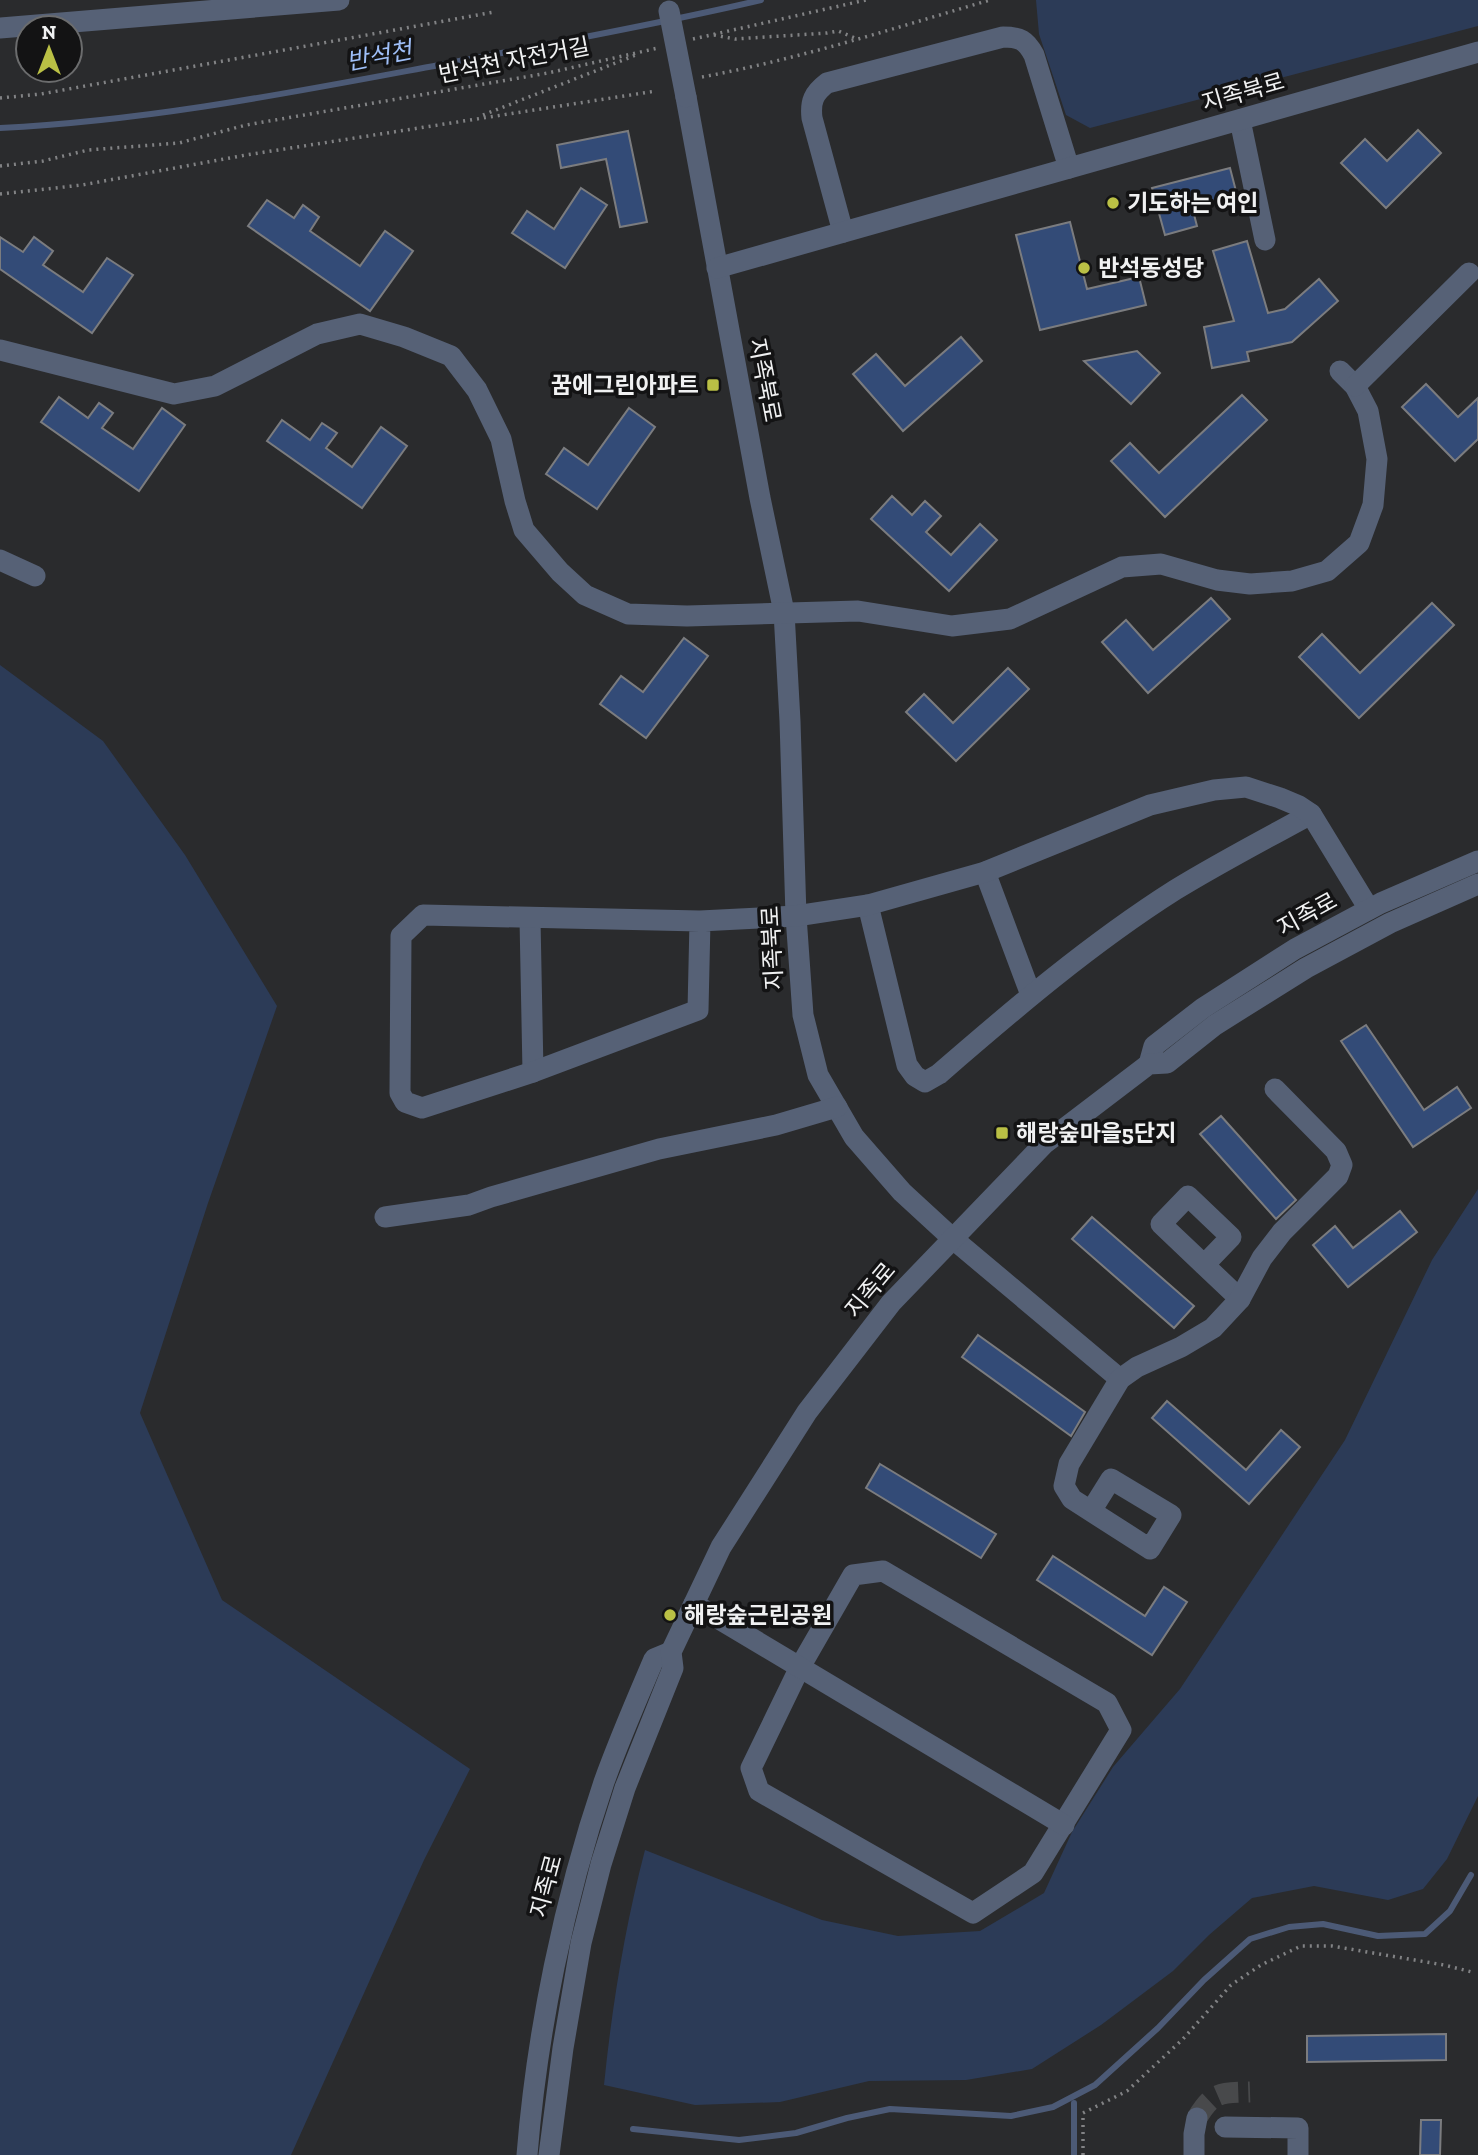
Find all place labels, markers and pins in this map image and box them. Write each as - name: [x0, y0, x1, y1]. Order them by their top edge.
- place label: 기도하는 여인: [1127, 189, 1258, 217]
- marker: 기도하는 여인: [1105, 195, 1121, 211]
- place label: 반석동성당: [1098, 254, 1204, 282]
- marker: 반석동성당: [1076, 260, 1092, 276]
- place label: 꿈에그린아파트: [551, 371, 699, 399]
- marker: 꿈에그린아파트: [705, 377, 721, 393]
- place label: 해랑숲마을5단지: [1016, 1119, 1176, 1147]
- marker: 해랑숲마을5단지: [994, 1125, 1010, 1141]
- place label: 해랑숲근린공원: [684, 1601, 832, 1629]
- marker: 해랑숲근린공원: [662, 1607, 678, 1623]

